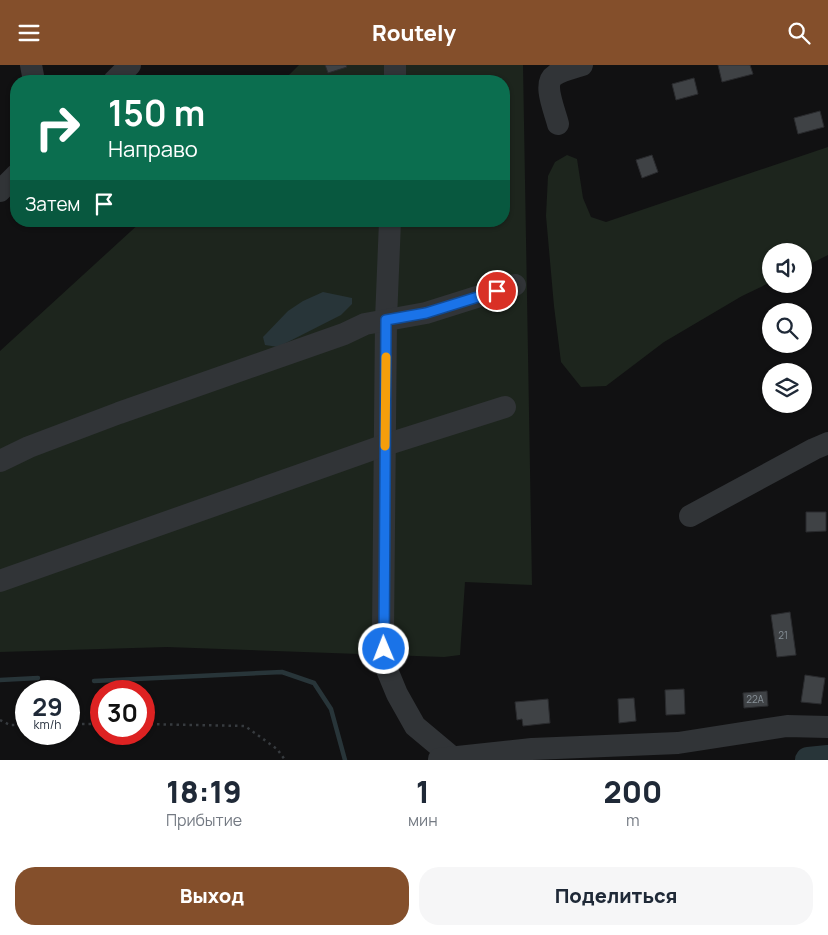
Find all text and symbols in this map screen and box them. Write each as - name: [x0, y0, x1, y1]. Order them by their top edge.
- text: Routely: [372, 18, 456, 48]
- icon: menu: [15, 19, 43, 47]
- icon: search: [785, 19, 813, 47]
- text: 150 m: [108, 89, 205, 137]
- icon: right: [25, 95, 90, 160]
- text: Направо: [108, 134, 198, 164]
- icon: arrive: [90, 190, 118, 218]
- text: Затем: [25, 191, 80, 217]
- map controls: [762, 243, 812, 413]
- button: sound: [762, 243, 812, 293]
- pin: [476, 270, 518, 312]
- icon: arrive: [483, 277, 511, 305]
- button: search: [762, 303, 812, 353]
- button: layers: [762, 363, 812, 413]
- position arrow: [357, 622, 409, 674]
- house number: 21: [778, 628, 788, 642]
- speed limit sign: 30: [90, 680, 155, 745]
- text: 29: [32, 689, 63, 724]
- house number: 22А: [746, 692, 764, 706]
- text: km/h: [34, 716, 61, 733]
- text: 18:19: [166, 771, 242, 812]
- text: 1: [416, 771, 430, 812]
- text: 200: [604, 771, 662, 812]
- text: Прибытие: [166, 809, 242, 831]
- text: мин: [408, 809, 438, 831]
- text: m: [626, 809, 640, 831]
- button: Выход: [15, 867, 409, 925]
- button: Поделиться: [419, 867, 813, 925]

